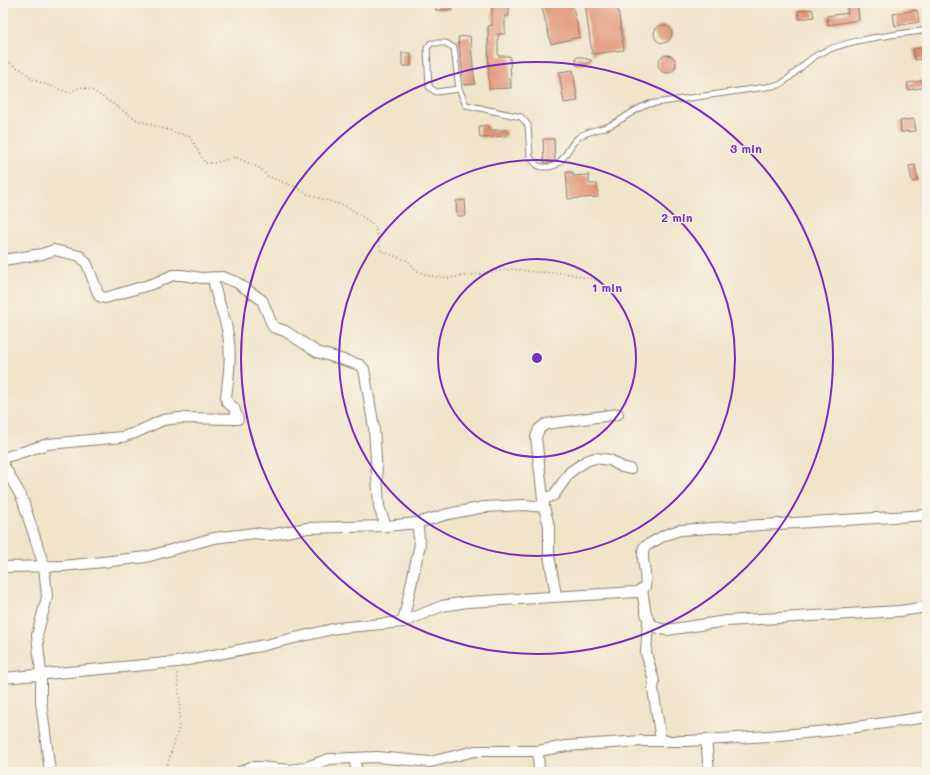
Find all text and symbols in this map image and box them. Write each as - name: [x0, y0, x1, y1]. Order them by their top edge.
- text: 3 min: [730, 140, 762, 156]
- text: 2 min: [661, 209, 693, 225]
- text: 1 min: [592, 279, 622, 295]
- centre of rings: [530, 351, 544, 365]

